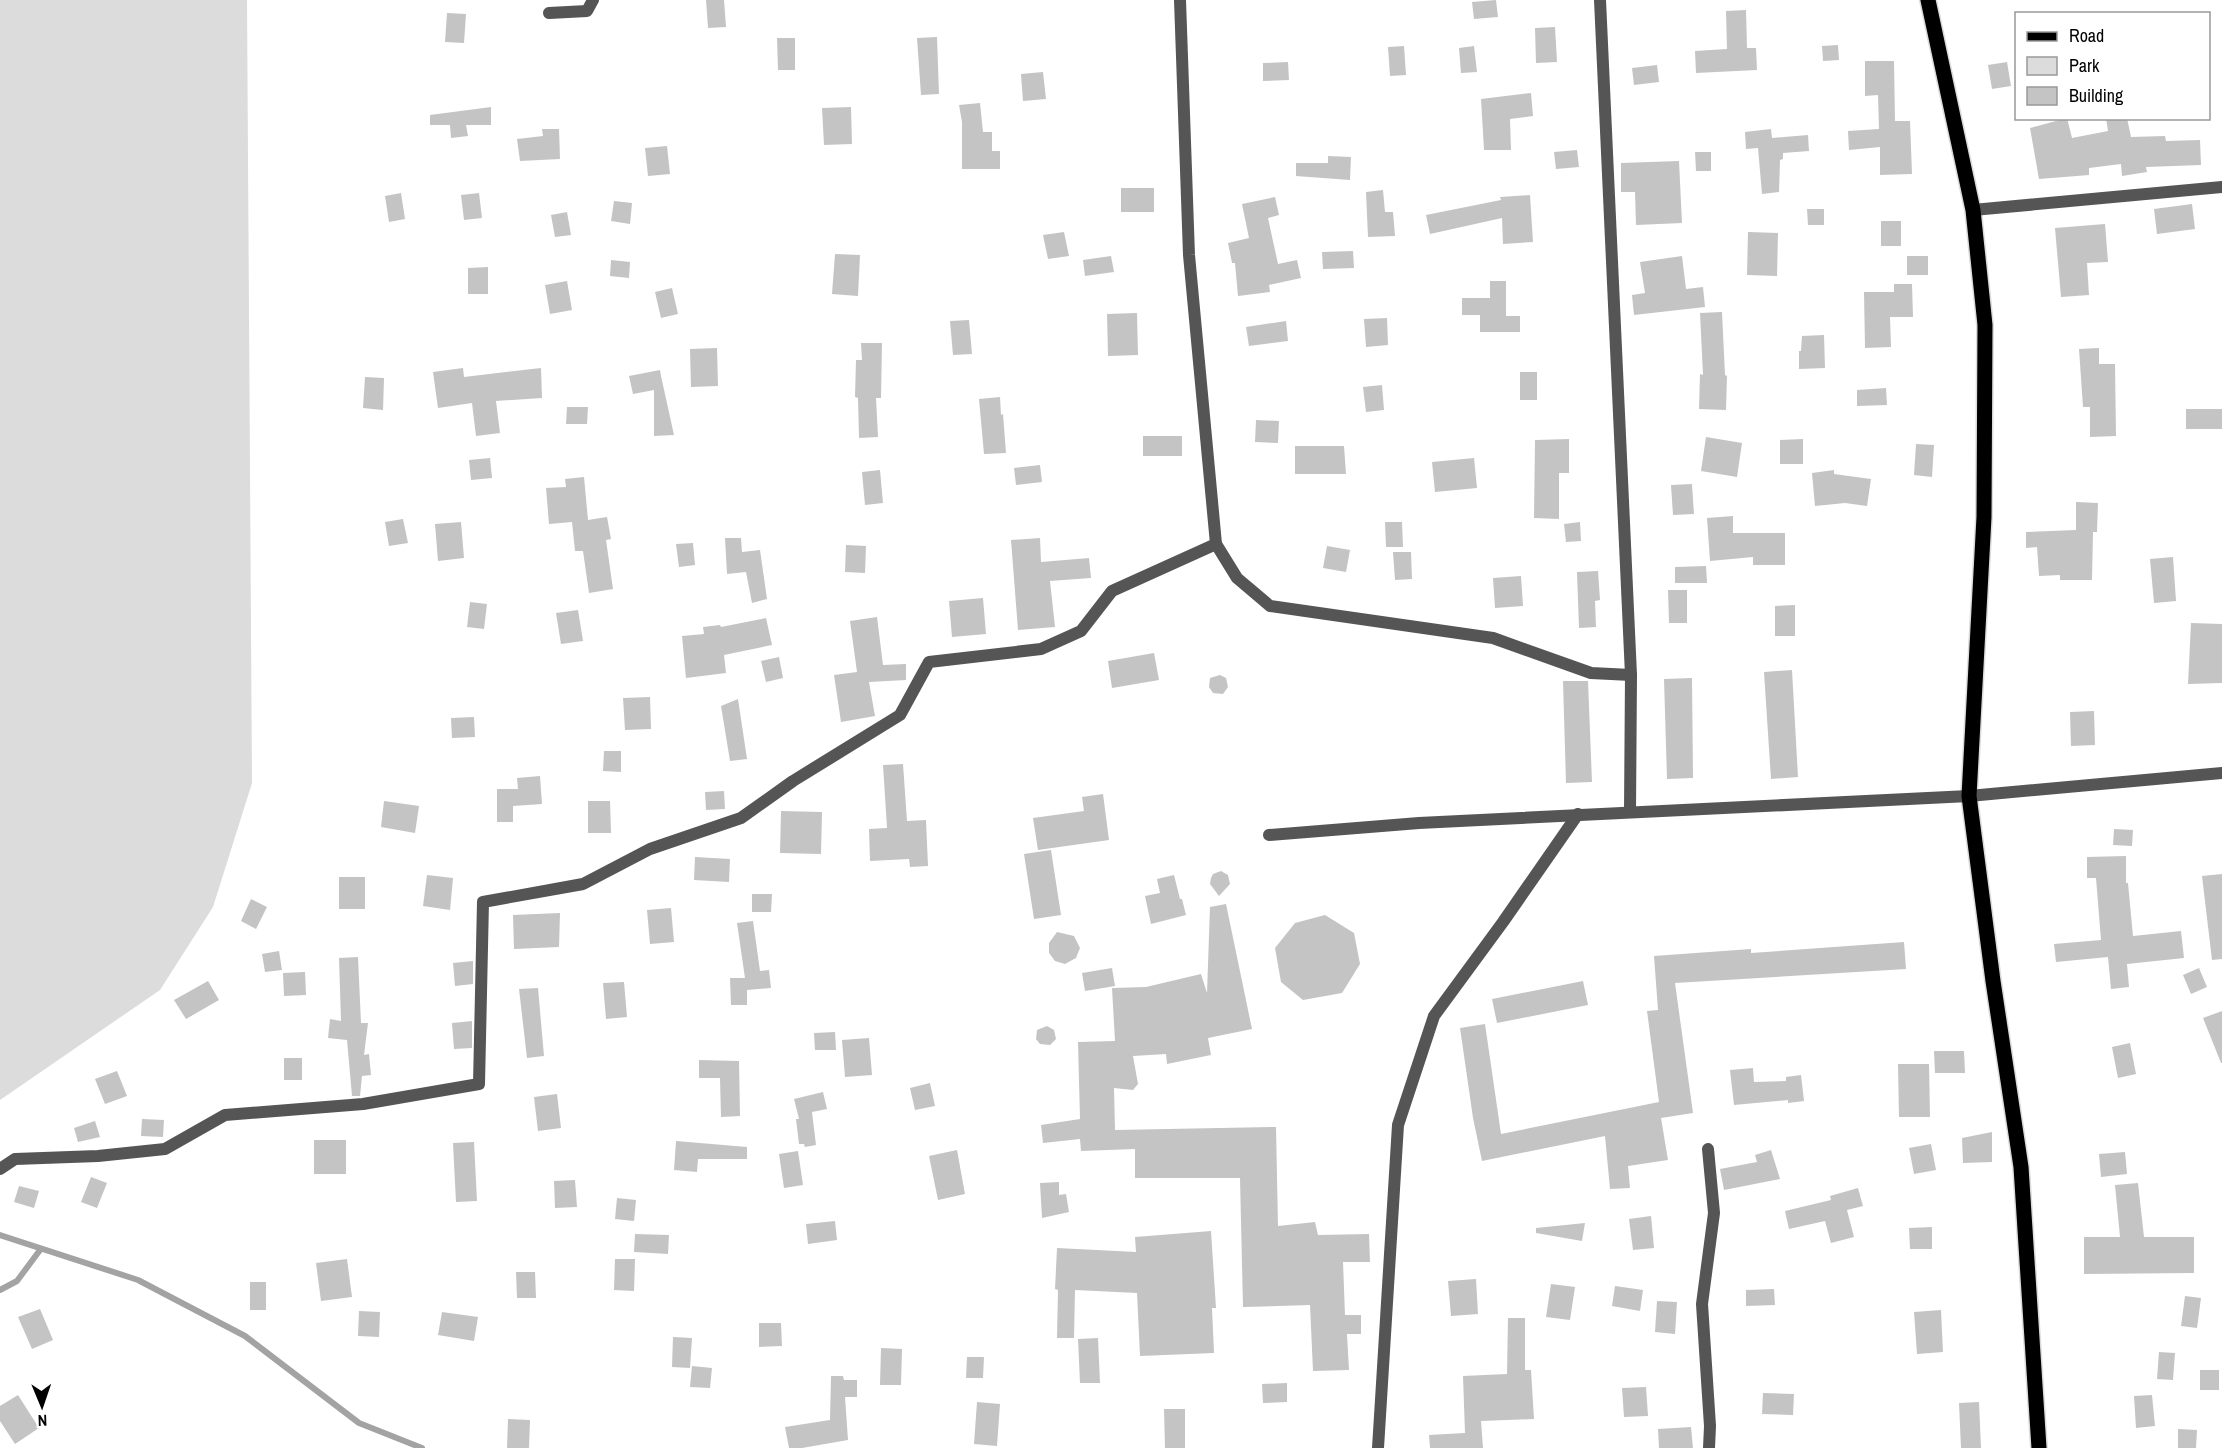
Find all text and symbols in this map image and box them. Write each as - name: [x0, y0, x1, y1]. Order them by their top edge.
- legend: [2015, 12, 2210, 120]
- text: Road: [2069, 23, 2104, 48]
- text: Park: [2069, 53, 2100, 78]
- text: Building: [2069, 83, 2124, 108]
- north arrow: [12, 1376, 72, 1436]
- text: N: [37, 1410, 48, 1432]

